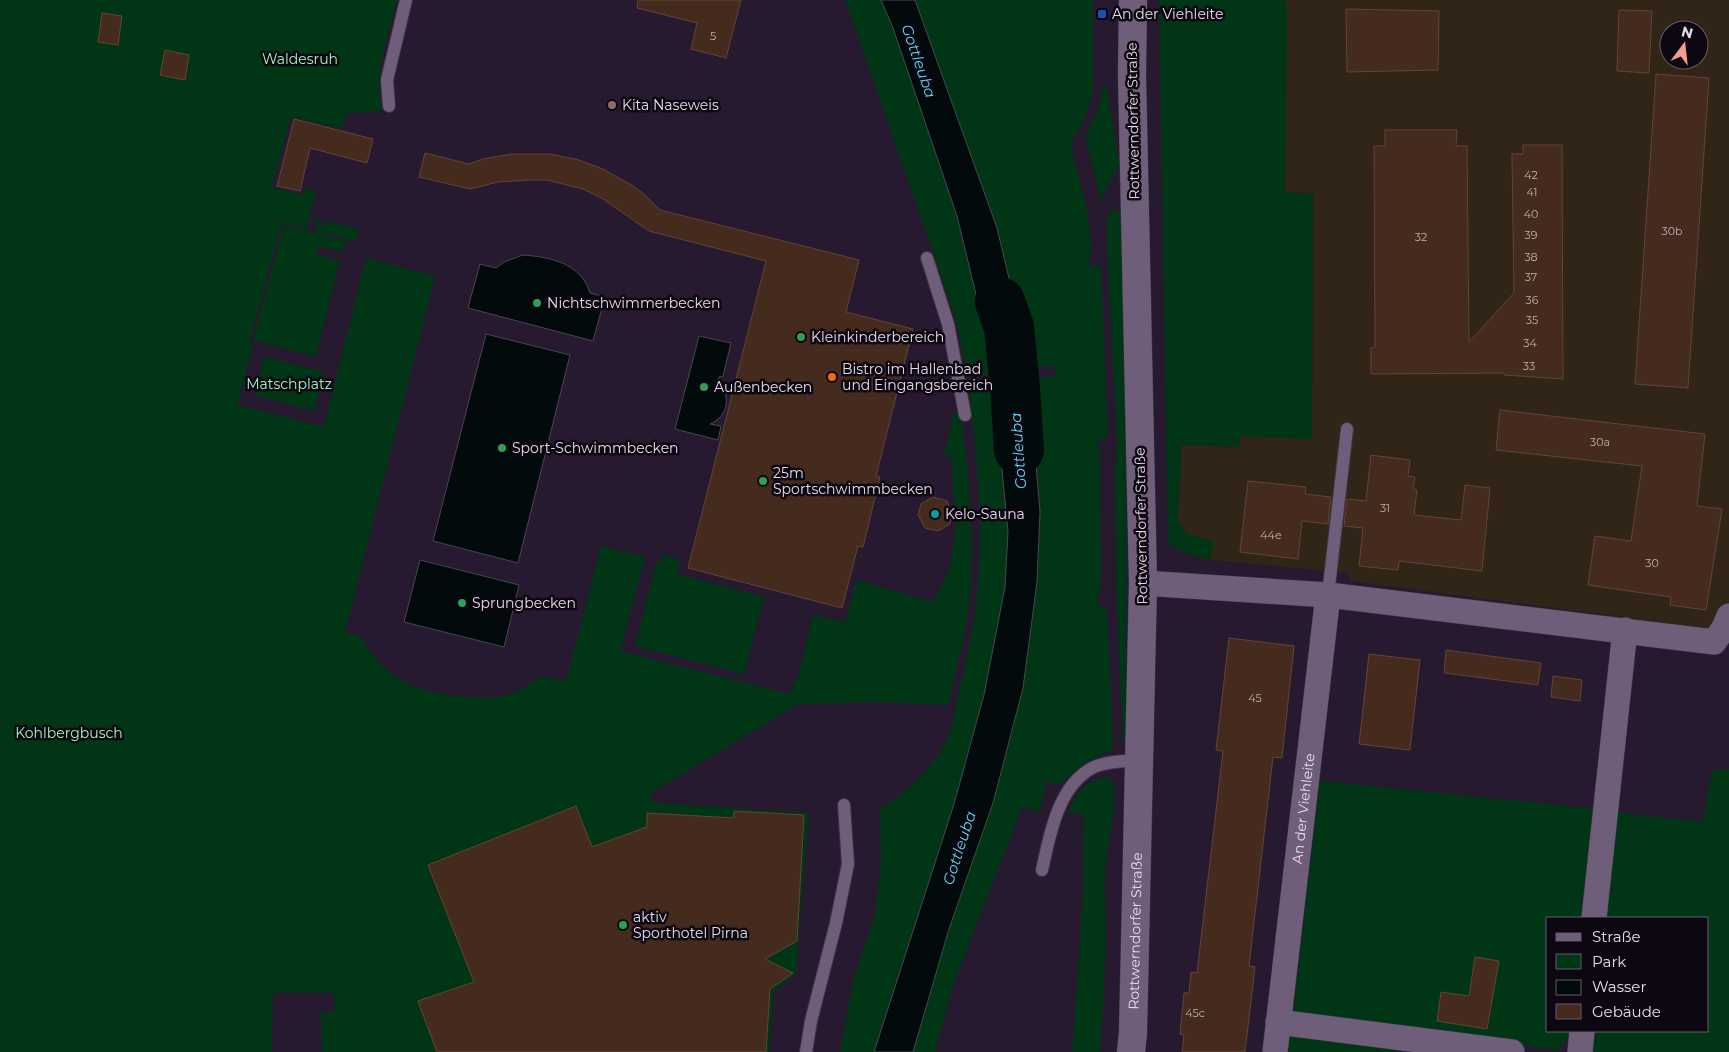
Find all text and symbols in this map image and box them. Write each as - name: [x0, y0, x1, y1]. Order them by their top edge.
- place label: An der Viehleite: [1112, 5, 1223, 23]
- marker: An der Viehleite: [1096, 8, 1108, 20]
- north arrow: [1659, 20, 1709, 70]
- water label: Gottleuba: [898, 22, 940, 100]
- text: N: [1680, 22, 1695, 43]
- house number: 5: [710, 29, 716, 43]
- street label: Rottwerndorfer Straße: [1123, 42, 1143, 200]
- park label: Waldesruh: [262, 50, 338, 68]
- place label: Kita Naseweis: [622, 96, 719, 114]
- marker: Kita Naseweis: [606, 99, 618, 111]
- house number: 42: [1524, 168, 1538, 182]
- house number: 41: [1527, 185, 1537, 199]
- house number: 40: [1524, 207, 1538, 221]
- house number: 30b: [1662, 224, 1682, 238]
- house number: 39: [1525, 228, 1538, 242]
- house number: 32: [1415, 230, 1427, 244]
- house number: 38: [1524, 250, 1538, 264]
- house number: 37: [1525, 270, 1537, 284]
- house number: 36: [1526, 293, 1539, 307]
- place label: Nichtschwimmerbecken: [547, 294, 720, 312]
- marker: Nichtschwimmerbecken: [531, 297, 543, 309]
- house number: 35: [1526, 313, 1538, 327]
- place label: Kleinkinderbereich: [811, 328, 944, 346]
- marker: Kleinkinderbereich: [795, 331, 807, 343]
- house number: 34: [1523, 336, 1537, 350]
- house number: 33: [1523, 359, 1535, 373]
- place label: Bistro im Hallenbad und Eingangsbereich: [842, 360, 993, 394]
- marker: Bistro im Hallenbad und Eingangsbereich: [826, 371, 838, 383]
- park label: Matschplatz: [246, 375, 332, 393]
- place label: Außenbecken: [714, 378, 812, 396]
- marker: Außenbecken: [698, 381, 710, 393]
- water label: Gottleuba: [1006, 412, 1030, 490]
- house number: 30a: [1590, 435, 1610, 449]
- place label: Sport-Schwimmbecken: [512, 439, 679, 457]
- marker: Sport-Schwimmbecken: [496, 442, 508, 454]
- street label: Rottwerndorfer Straße: [1131, 447, 1151, 605]
- place label: 25m Sportschwimmbecken: [773, 464, 933, 498]
- marker: 25m Sportschwimmbecken: [757, 475, 769, 487]
- house number: 31: [1380, 501, 1390, 515]
- place label: Kelo-Sauna: [945, 505, 1025, 523]
- marker: Kelo-Sauna: [929, 508, 941, 520]
- house number: 44e: [1260, 528, 1282, 542]
- house number: 30: [1645, 556, 1659, 570]
- place label: Sprungbecken: [472, 594, 576, 612]
- marker: Sprungbecken: [456, 597, 468, 609]
- house number: 45: [1248, 691, 1262, 705]
- park label: Kohlbergbusch: [15, 724, 123, 742]
- street label: An der Viehleite: [1288, 752, 1319, 865]
- water label: Gottleuba: [938, 809, 980, 887]
- street label: Rottwerndorfer Straße: [1125, 852, 1146, 1010]
- place label: aktiv Sporthotel Pirna: [633, 908, 748, 942]
- legend: [1546, 917, 1709, 1032]
- marker: aktiv Sporthotel Pirna: [617, 919, 629, 931]
- text: Straße: [1592, 927, 1641, 946]
- text: Park: [1592, 952, 1626, 971]
- text: Wasser: [1592, 977, 1646, 996]
- text: Gebäude: [1592, 1002, 1661, 1021]
- house number: 45c: [1185, 1006, 1205, 1020]

